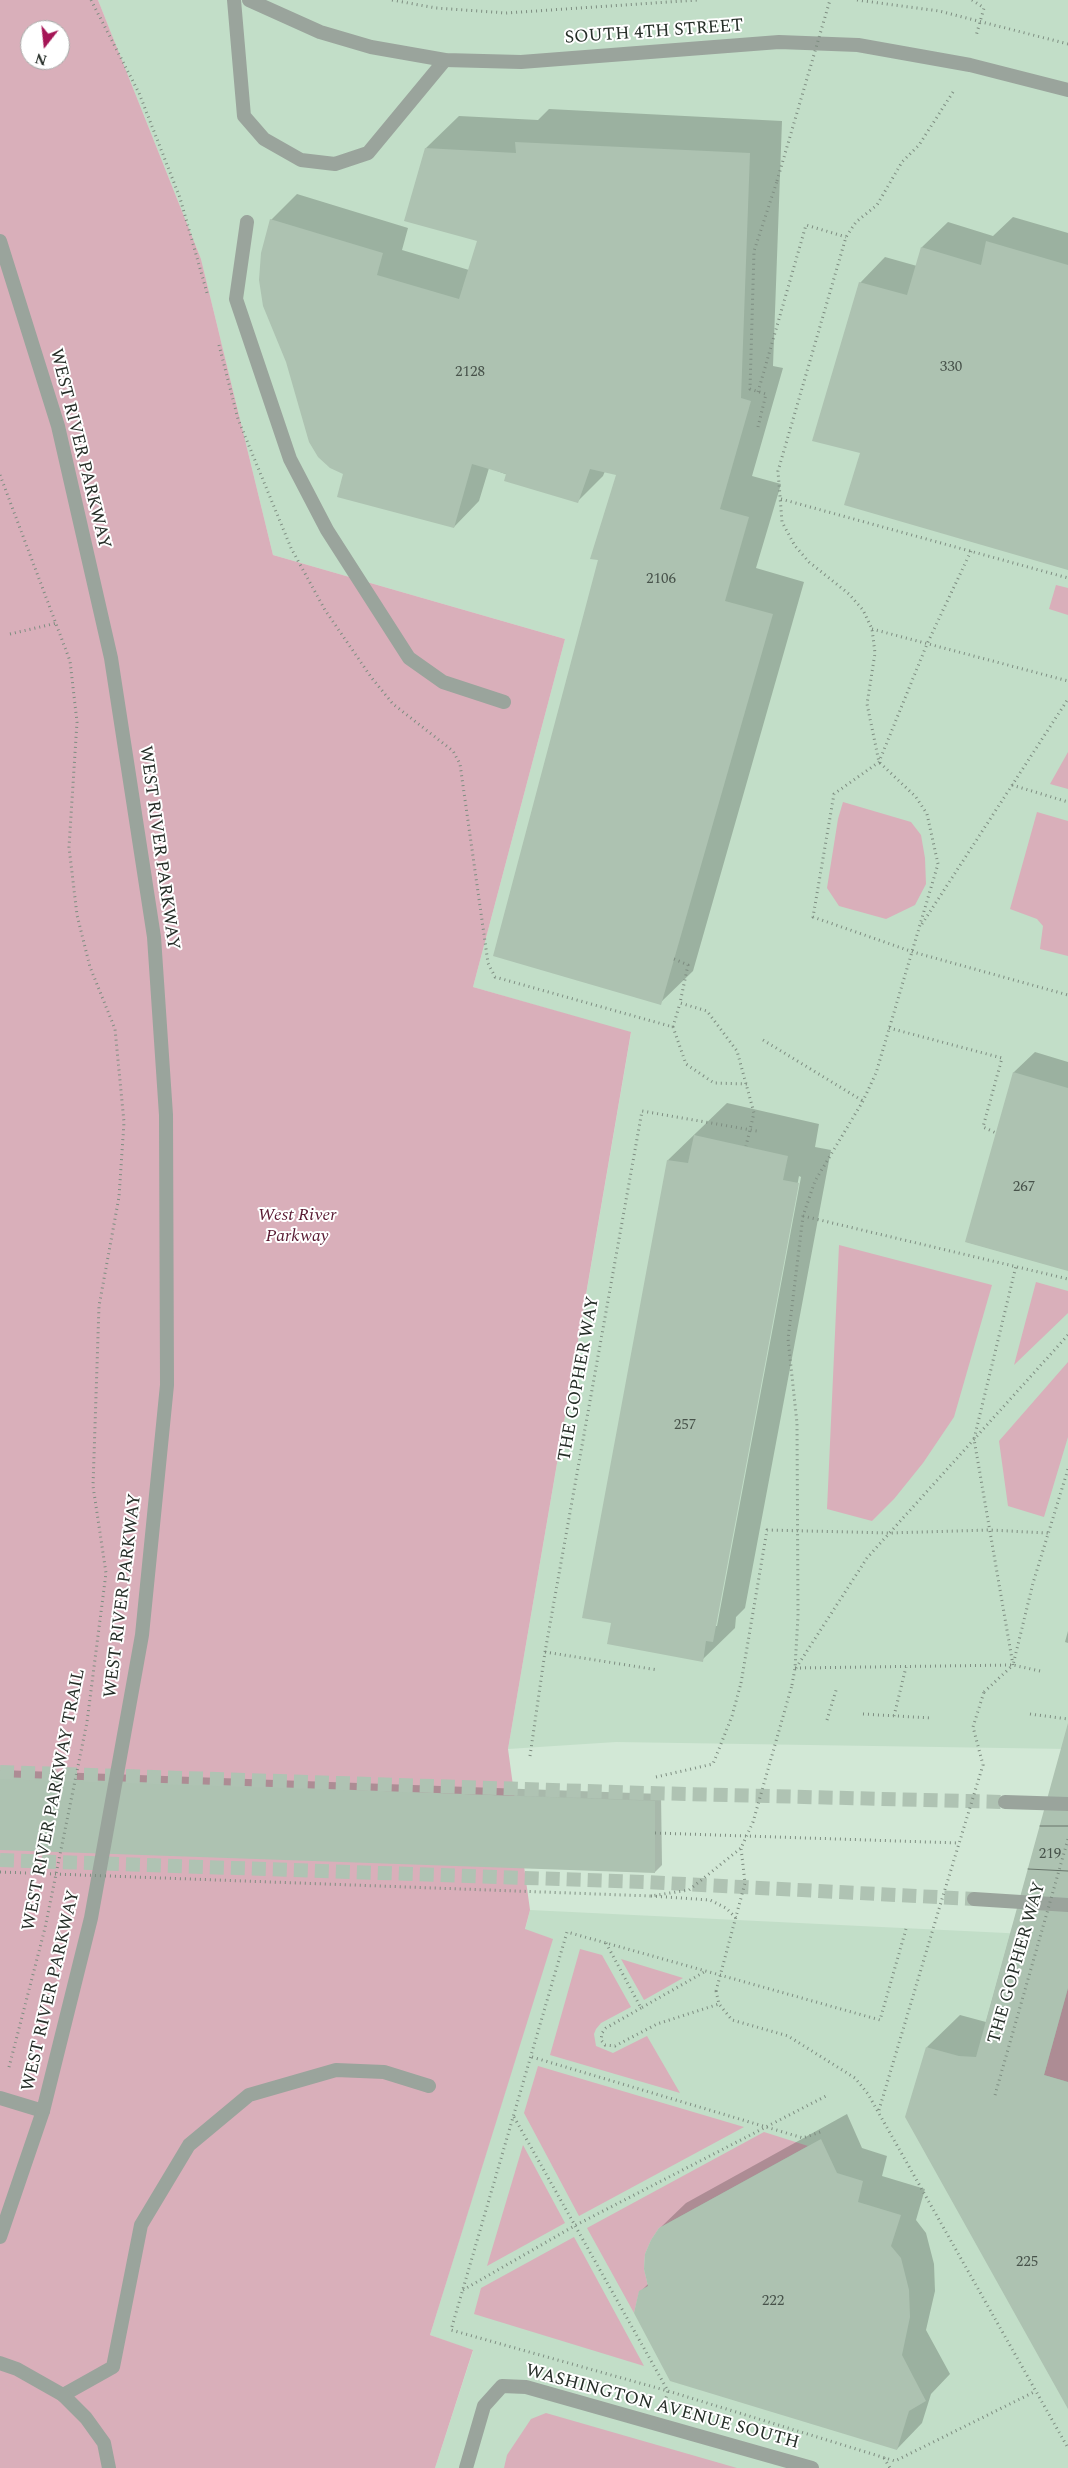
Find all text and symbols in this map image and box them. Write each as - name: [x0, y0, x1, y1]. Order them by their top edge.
- street label: SOUTH 4TH STREET: [564, 16, 744, 50]
- north arrow: [20, 20, 70, 70]
- text: N: [33, 47, 49, 71]
- street label: WEST RIVER PARKWAY: [44, 346, 114, 552]
- house number: 330: [940, 359, 962, 377]
- house number: 2128: [455, 364, 485, 382]
- house number: 2106: [646, 571, 676, 589]
- street label: WEST RIVER PARKWAY: [133, 745, 183, 951]
- house number: 267: [1013, 1179, 1035, 1197]
- park label: West River Parkway: [258, 1205, 336, 1248]
- street label: THE GOPHER WAY: [555, 1295, 605, 1463]
- house number: 257: [674, 1417, 696, 1435]
- street label: WEST RIVER PARKWAY: [101, 1493, 147, 1699]
- street label: WEST RIVER PARKWAY TRAIL: [19, 1667, 91, 1933]
- house number: 219: [1039, 1846, 1061, 1864]
- street label: THE GOPHER WAY: [985, 1880, 1051, 2046]
- street label: WEST RIVER PARKWAY: [18, 1888, 86, 2094]
- house number: 225: [1016, 2254, 1038, 2272]
- house number: 222: [762, 2293, 784, 2311]
- street label: WASHINGTON AVENUE SOUTH: [523, 2361, 801, 2455]

